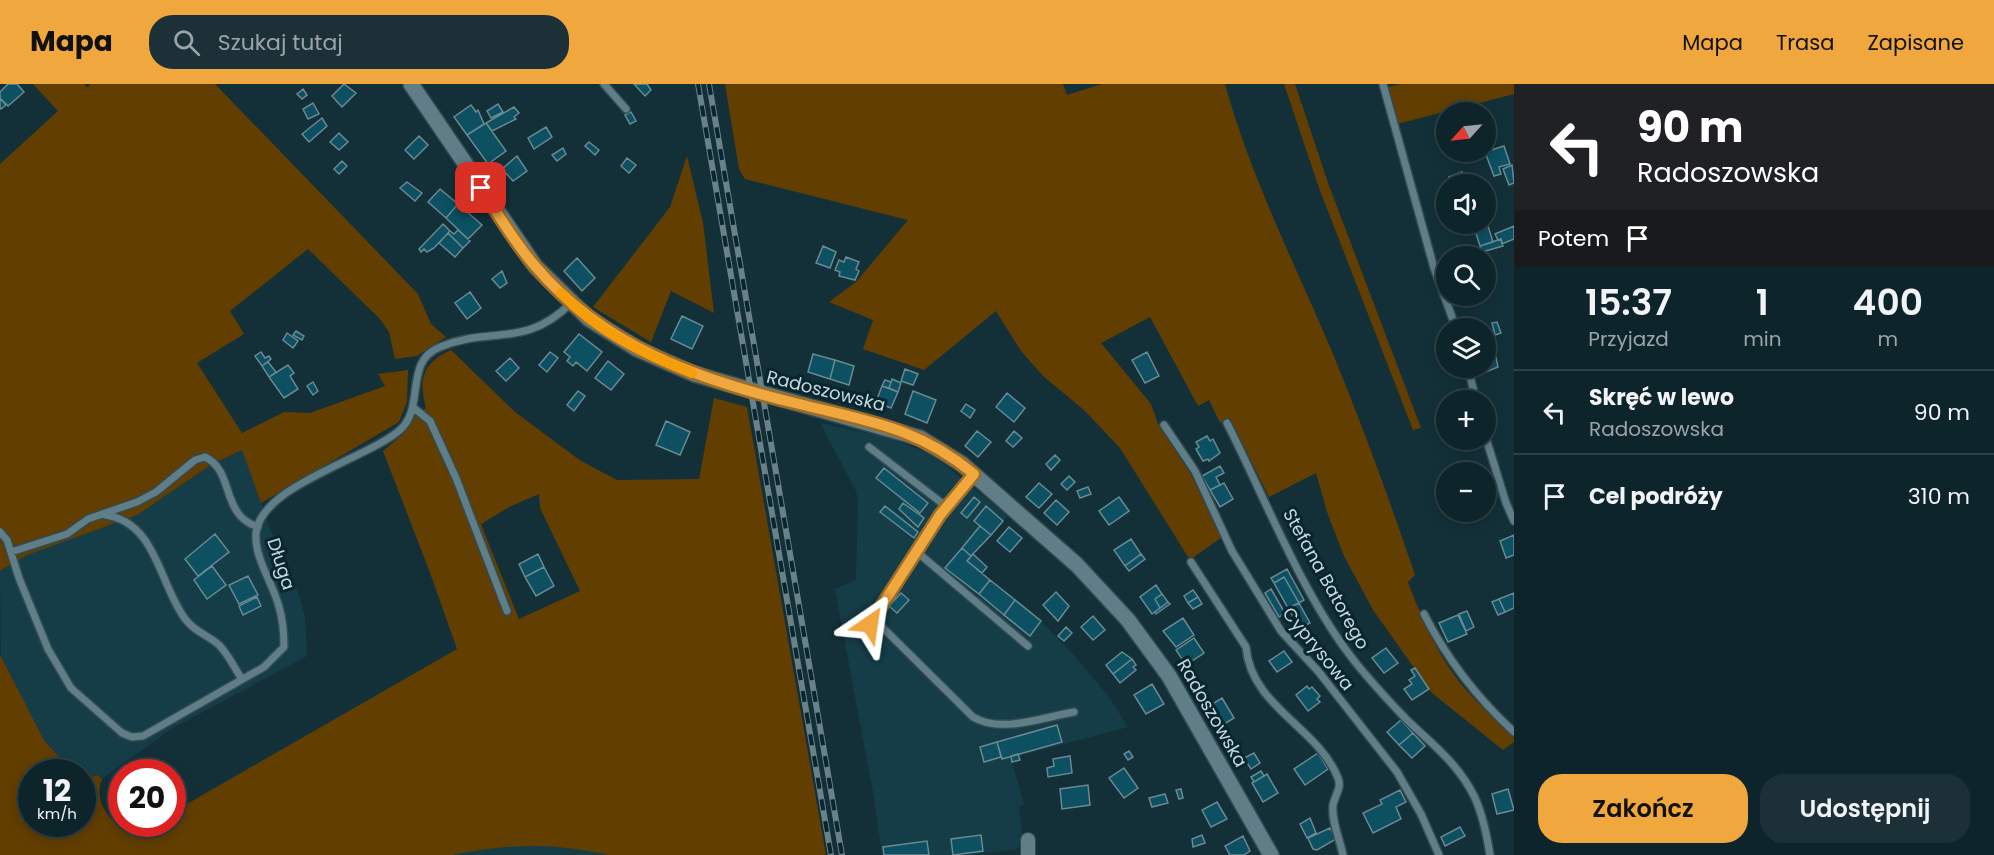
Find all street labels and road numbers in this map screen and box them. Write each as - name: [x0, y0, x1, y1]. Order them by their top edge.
- street label: Radoszowska: [764, 364, 888, 417]
- street label: Stefana Batorego: [1277, 504, 1376, 654]
- street label: Długa: [261, 535, 302, 593]
- street label: Cyprysowa: [1277, 602, 1360, 696]
- street label: Radoszowska: [1171, 654, 1254, 772]

